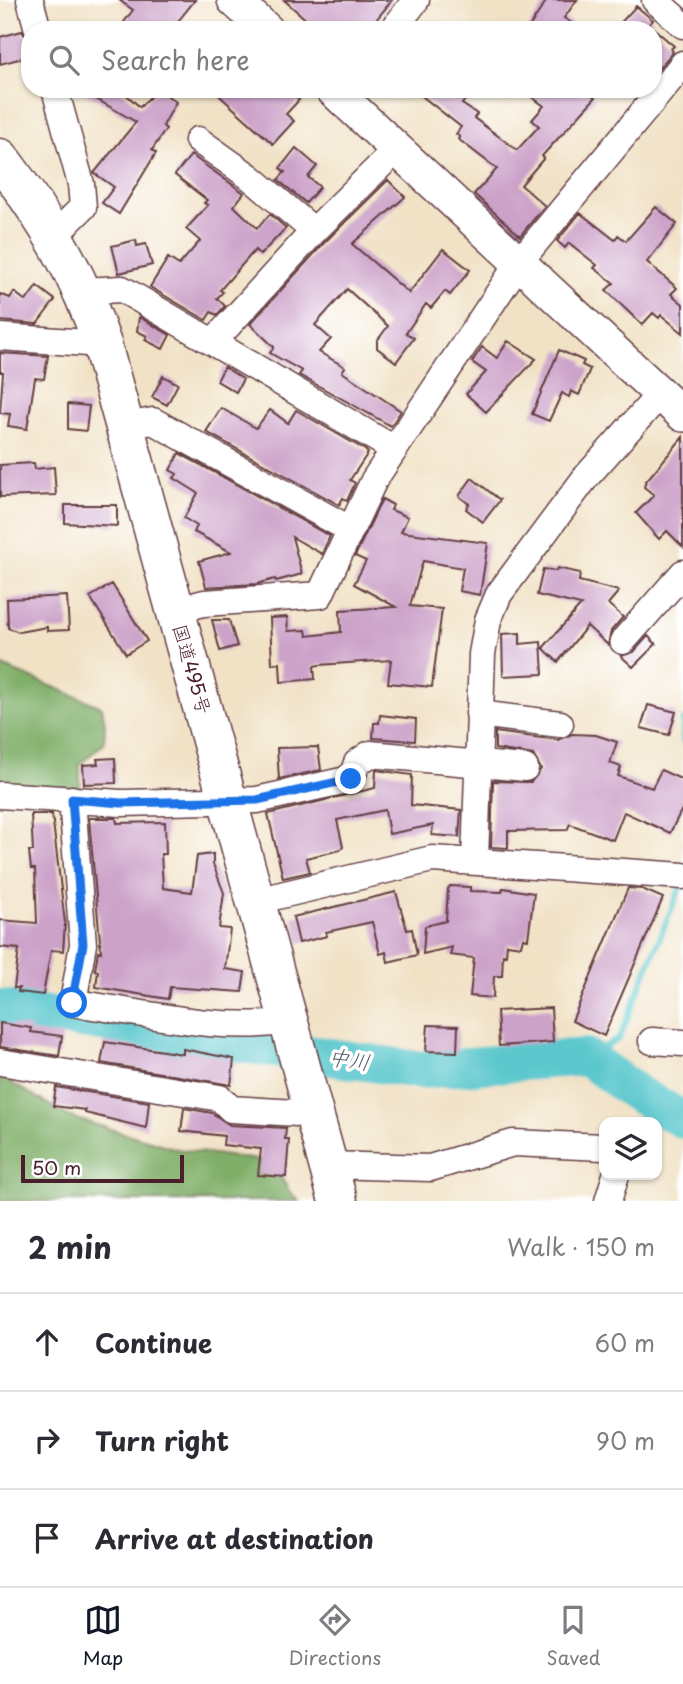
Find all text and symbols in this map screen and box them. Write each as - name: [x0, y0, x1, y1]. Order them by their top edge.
- search box: [21, 21, 662, 98]
- text: Search here: [101, 40, 250, 79]
- icon: search: [45, 41, 83, 79]
- street label: 国道495号: [167, 620, 219, 717]
- route end: [335, 763, 366, 794]
- route start: [56, 987, 87, 1018]
- water label: 中川: [326, 1039, 373, 1077]
- map controls: [599, 1117, 662, 1180]
- button: layers: [599, 1117, 662, 1180]
- scale bar: [21, 1152, 184, 1184]
- text: 50 m: [32, 1153, 81, 1181]
- text: 2 min: [28, 1224, 112, 1269]
- text: Walk · 150 m: [507, 1229, 655, 1264]
- icon: ahead: [28, 1323, 66, 1361]
- text: Continue: [95, 1323, 212, 1362]
- text: 60 m: [595, 1325, 655, 1360]
- icon: right: [28, 1421, 66, 1459]
- text: Turn right: [95, 1421, 229, 1460]
- text: 90 m: [596, 1423, 655, 1458]
- icon: arrive: [28, 1519, 66, 1557]
- text: Arrive at destination: [95, 1519, 374, 1558]
- tab: Map: [83, 1601, 123, 1671]
- tab: Directions: [289, 1601, 381, 1671]
- tab: Saved: [546, 1601, 600, 1671]

